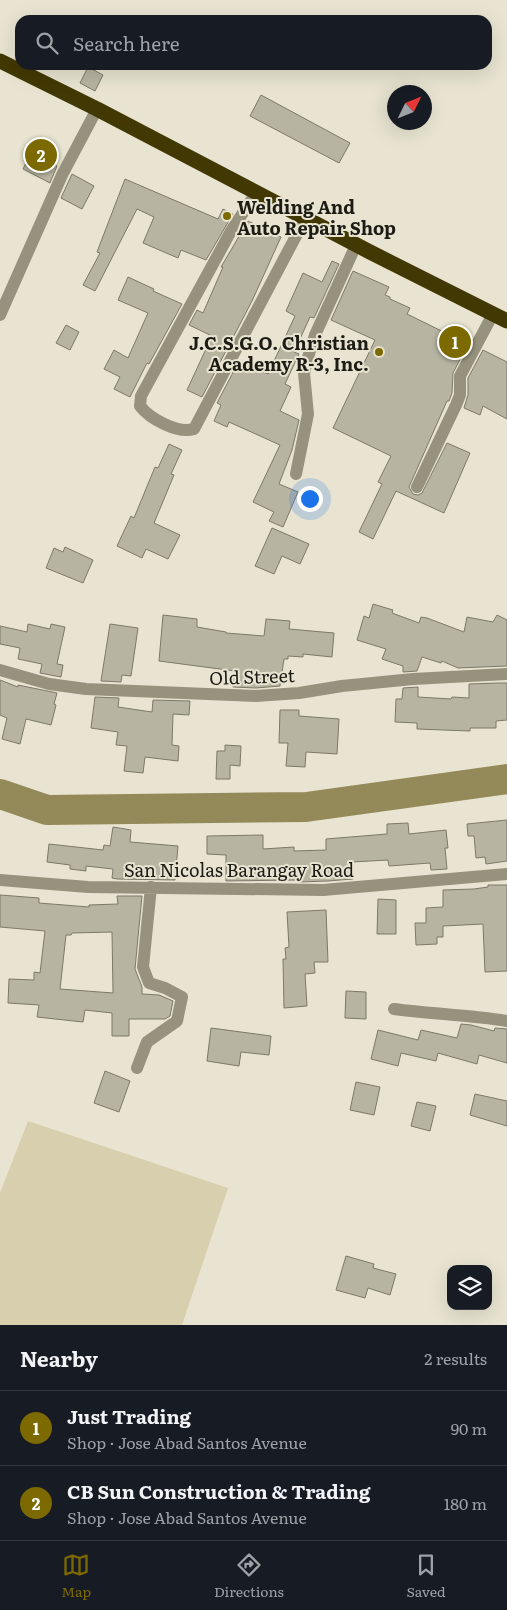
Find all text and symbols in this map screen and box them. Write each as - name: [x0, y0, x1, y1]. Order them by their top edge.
- search box: [15, 15, 492, 70]
- icon: search: [33, 29, 61, 57]
- text: Search here: [73, 29, 180, 57]
- north arrow: [387, 85, 432, 130]
- pin: 2: [25, 136, 57, 174]
- place label: Welding And Auto Repair Shop: [237, 193, 396, 241]
- marker: Welding And Auto Repair Shop: [221, 210, 233, 222]
- pin: 1: [439, 323, 471, 361]
- place label: J.C.S.G.O. Christian Academy R-3, Inc.: [189, 329, 369, 377]
- marker: J.C.S.G.O. Christian Academy R-3, Inc.: [373, 346, 385, 358]
- your location: [297, 486, 323, 512]
- street label: Old Street: [209, 661, 296, 691]
- street label: San Nicolas Barangay Road: [124, 856, 354, 883]
- map controls: [447, 1265, 492, 1310]
- button: layers: [447, 1265, 492, 1310]
- text: Nearby: [20, 1342, 98, 1373]
- text: 2 results: [424, 1346, 487, 1370]
- text: Just Trading: [67, 1402, 191, 1430]
- text: 1: [33, 1416, 39, 1440]
- text: 90 m: [451, 1416, 487, 1440]
- text: Shop · Jose Abad Santos Avenue: [67, 1430, 307, 1454]
- text: CB Sun Construction & Trading: [67, 1477, 370, 1505]
- text: 2: [32, 1491, 40, 1515]
- text: 180 m: [444, 1491, 487, 1515]
- text: Shop · Jose Abad Santos Avenue: [67, 1505, 307, 1529]
- tab: Map: [61, 1551, 91, 1601]
- tab: Directions: [214, 1551, 284, 1601]
- tab: Saved: [407, 1551, 446, 1601]

